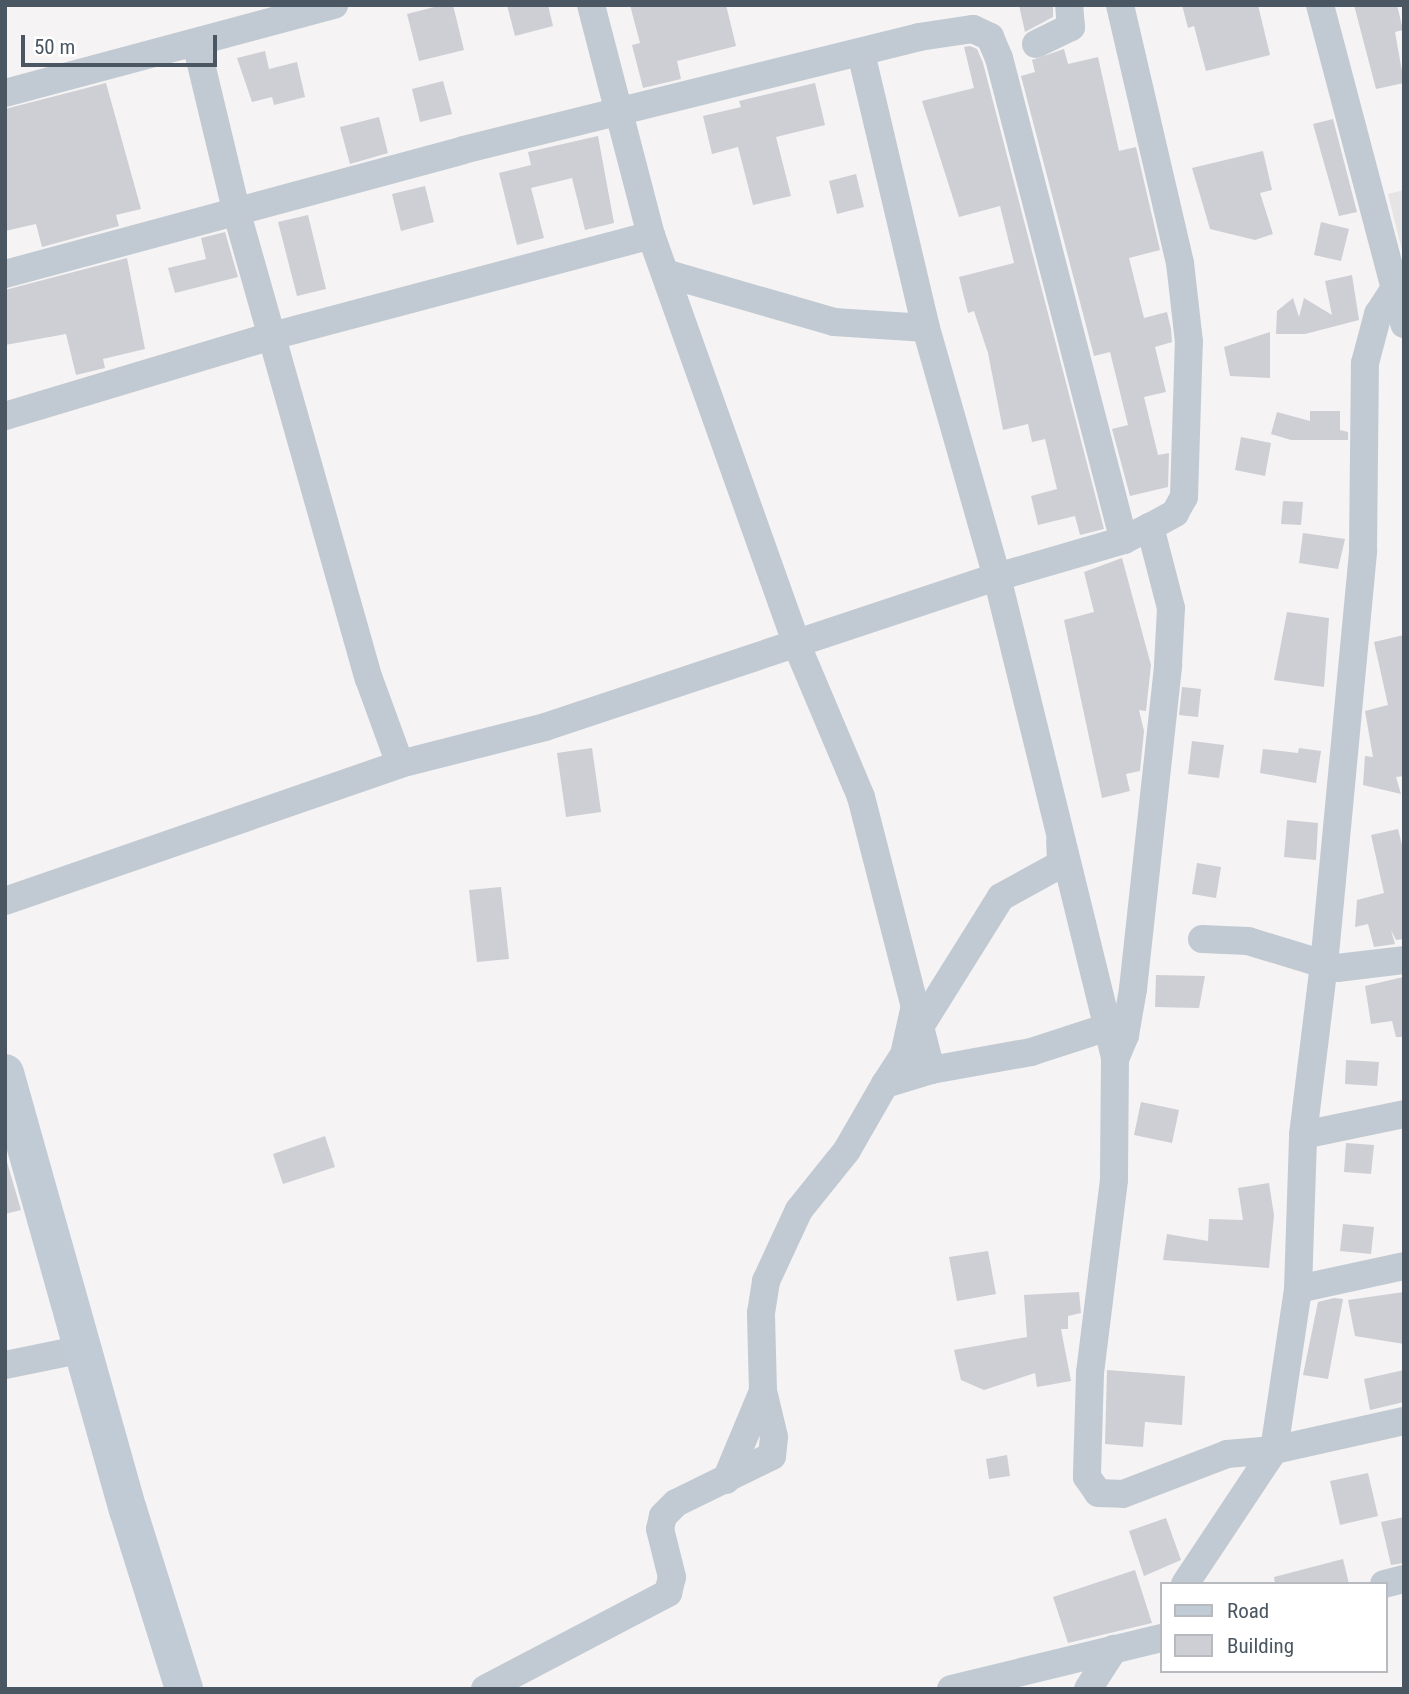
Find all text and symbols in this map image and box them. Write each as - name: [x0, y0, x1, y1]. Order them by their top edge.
- scale bar: [24, 21, 220, 65]
- text: 50 m: [34, 35, 75, 59]
- legend: [1160, 1582, 1388, 1673]
- text: Road: [1227, 1599, 1269, 1623]
- text: Building: [1227, 1634, 1294, 1658]

